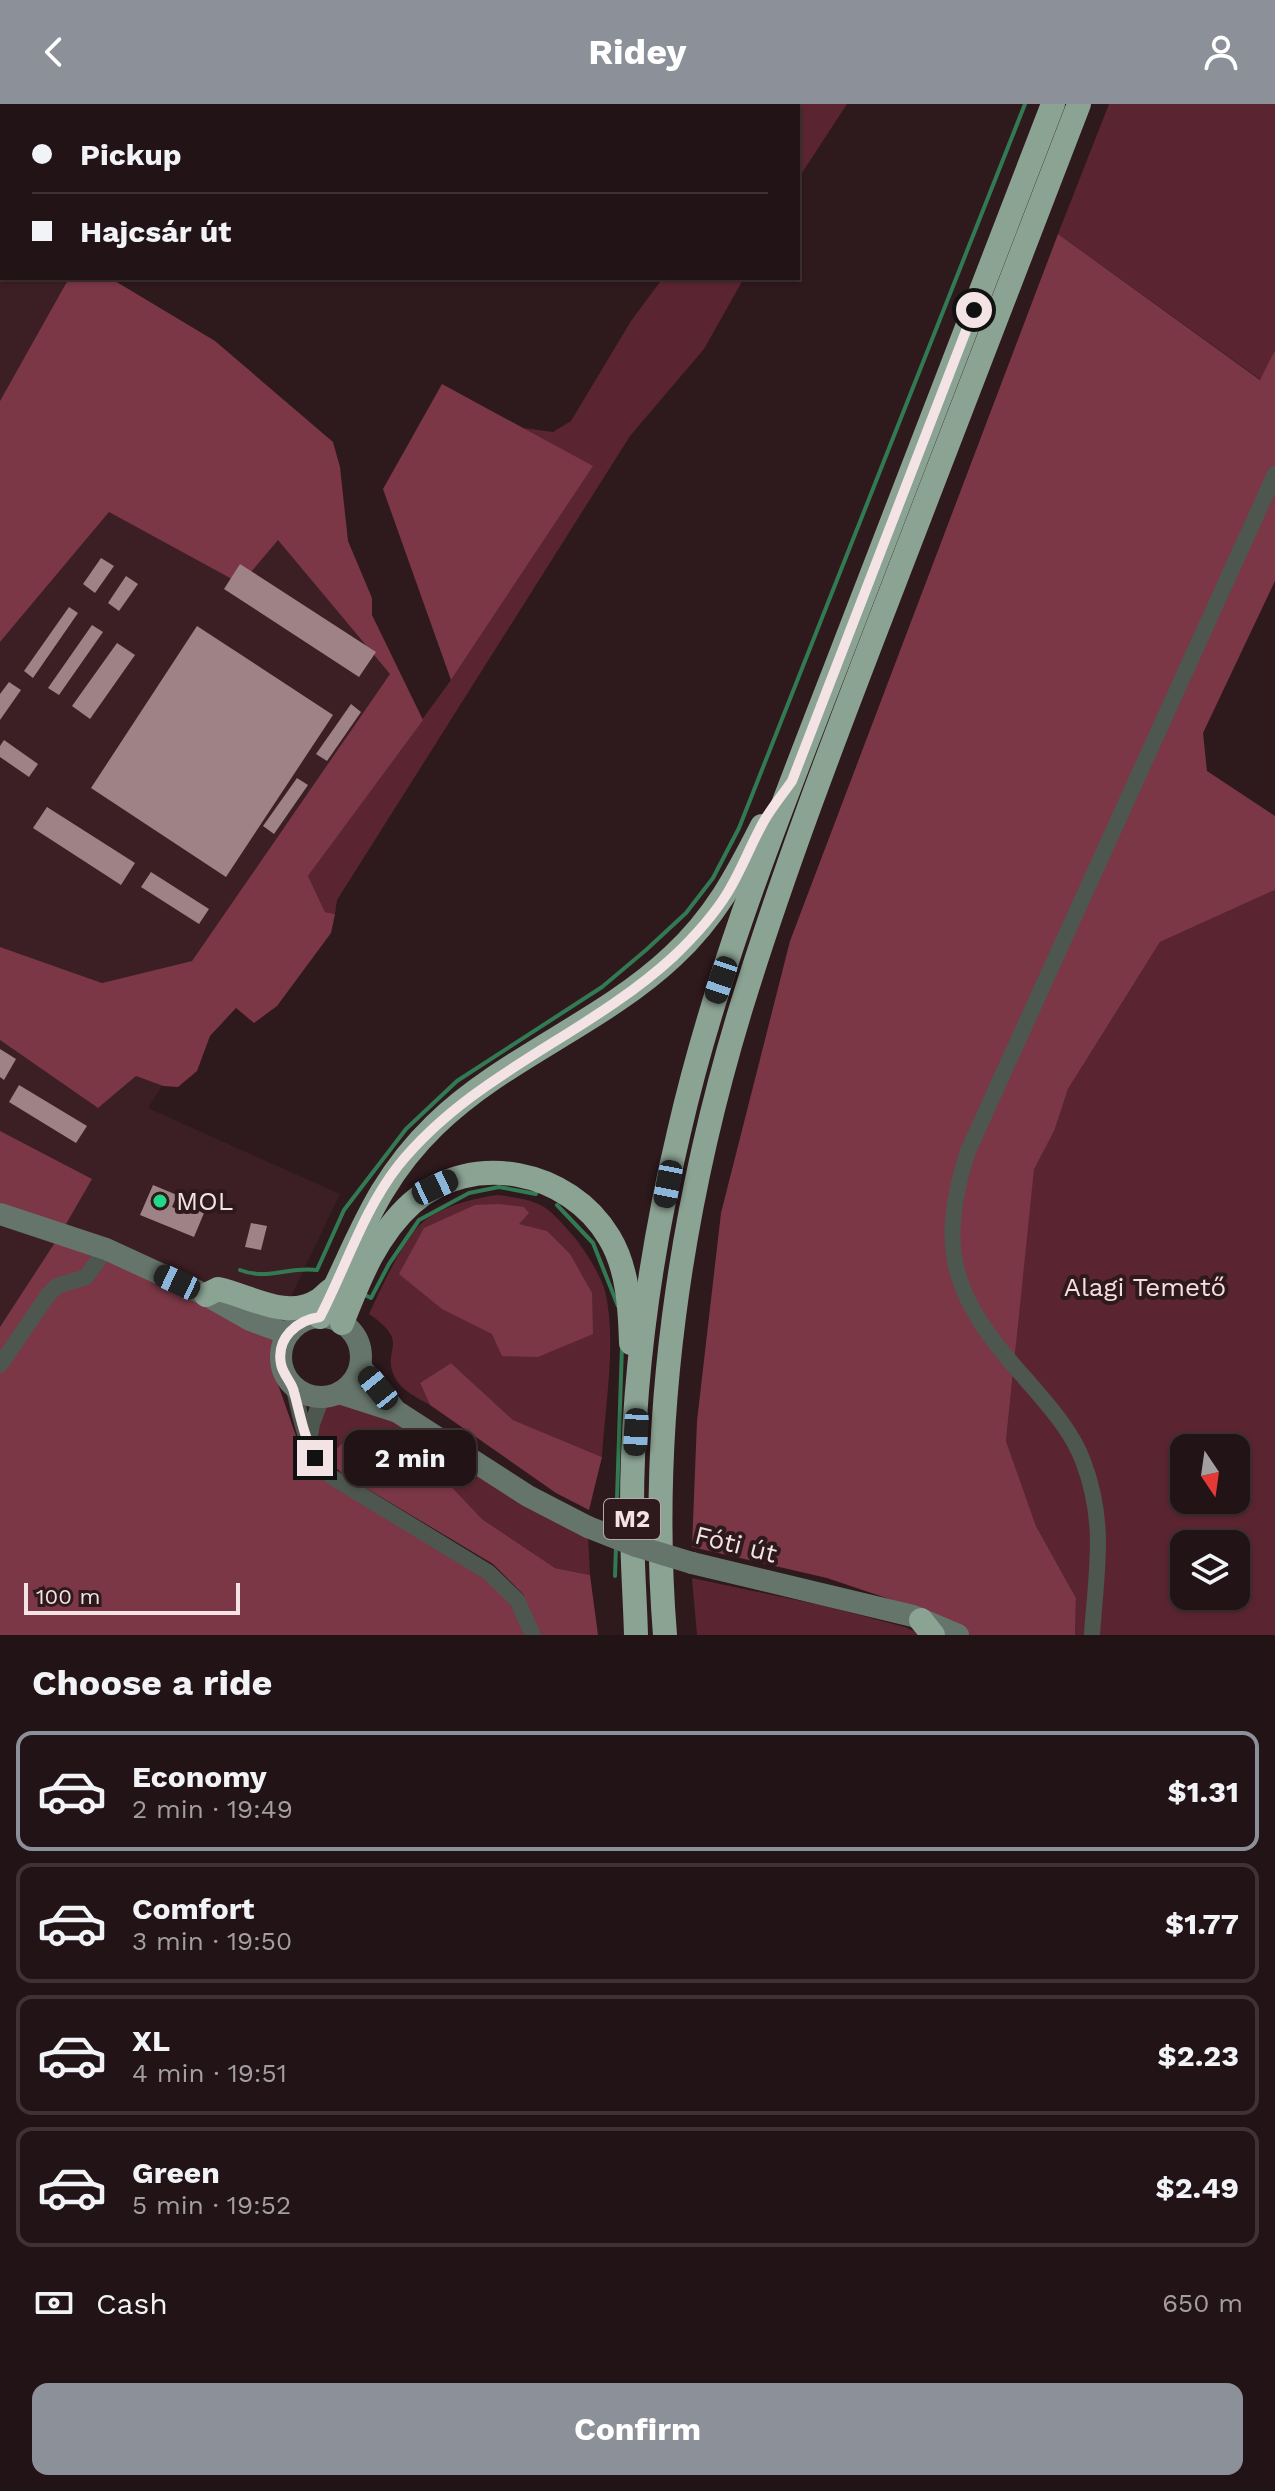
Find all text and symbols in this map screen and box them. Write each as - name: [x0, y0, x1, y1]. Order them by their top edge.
- icon: back: [32, 30, 76, 74]
- icon: person: [1199, 30, 1243, 74]
- text: Ridey: [588, 31, 687, 73]
- text: Pickup: [80, 137, 182, 172]
- text: Hajcsár út: [80, 214, 231, 249]
- route start: [956, 292, 992, 328]
- car: [702, 953, 740, 1007]
- car: [652, 1158, 684, 1210]
- car: [408, 1166, 462, 1208]
- place label: MOL: [176, 1186, 233, 1216]
- marker: MOL: [151, 1192, 169, 1210]
- car: [150, 1261, 204, 1303]
- park label: Alagi Temető: [1064, 1272, 1226, 1302]
- car: [354, 1362, 402, 1414]
- car: [623, 1407, 649, 1457]
- callout: 2 min: [343, 1430, 475, 1486]
- north arrow: [1170, 1434, 1250, 1514]
- map controls: [1170, 1434, 1250, 1610]
- route end: [297, 1440, 333, 1476]
- text: 2 min: [374, 1443, 446, 1473]
- road number: M2: [604, 1499, 660, 1539]
- street label: Fóti út: [692, 1519, 780, 1569]
- button: layers: [1170, 1530, 1250, 1610]
- scale bar: [24, 1579, 240, 1615]
- text: 100 m: [36, 1584, 100, 1609]
- text: Choose a ride: [32, 1662, 272, 1704]
- icon: car: [36, 1755, 108, 1827]
- text: Economy: [132, 1759, 267, 1794]
- text: $1.31: [1167, 1774, 1239, 1809]
- text: 2 min · 19:49: [132, 1794, 293, 1824]
- icon: car: [36, 1887, 108, 1959]
- text: Comfort: [132, 1891, 254, 1926]
- text: $1.77: [1165, 1906, 1239, 1941]
- text: 3 min · 19:50: [132, 1926, 292, 1956]
- icon: car: [36, 2019, 108, 2091]
- text: XL: [132, 2023, 170, 2058]
- text: $2.23: [1158, 2038, 1239, 2073]
- text: 4 min · 19:51: [132, 2058, 287, 2088]
- icon: car: [36, 2151, 108, 2223]
- text: Green: [132, 2155, 220, 2190]
- text: $2.49: [1155, 2170, 1239, 2205]
- text: 5 min · 19:52: [132, 2190, 291, 2220]
- icon: cash: [32, 2281, 76, 2325]
- text: Cash: [96, 2286, 168, 2321]
- text: 650 m: [1162, 2288, 1243, 2318]
- button: Confirm: [32, 2383, 1243, 2475]

